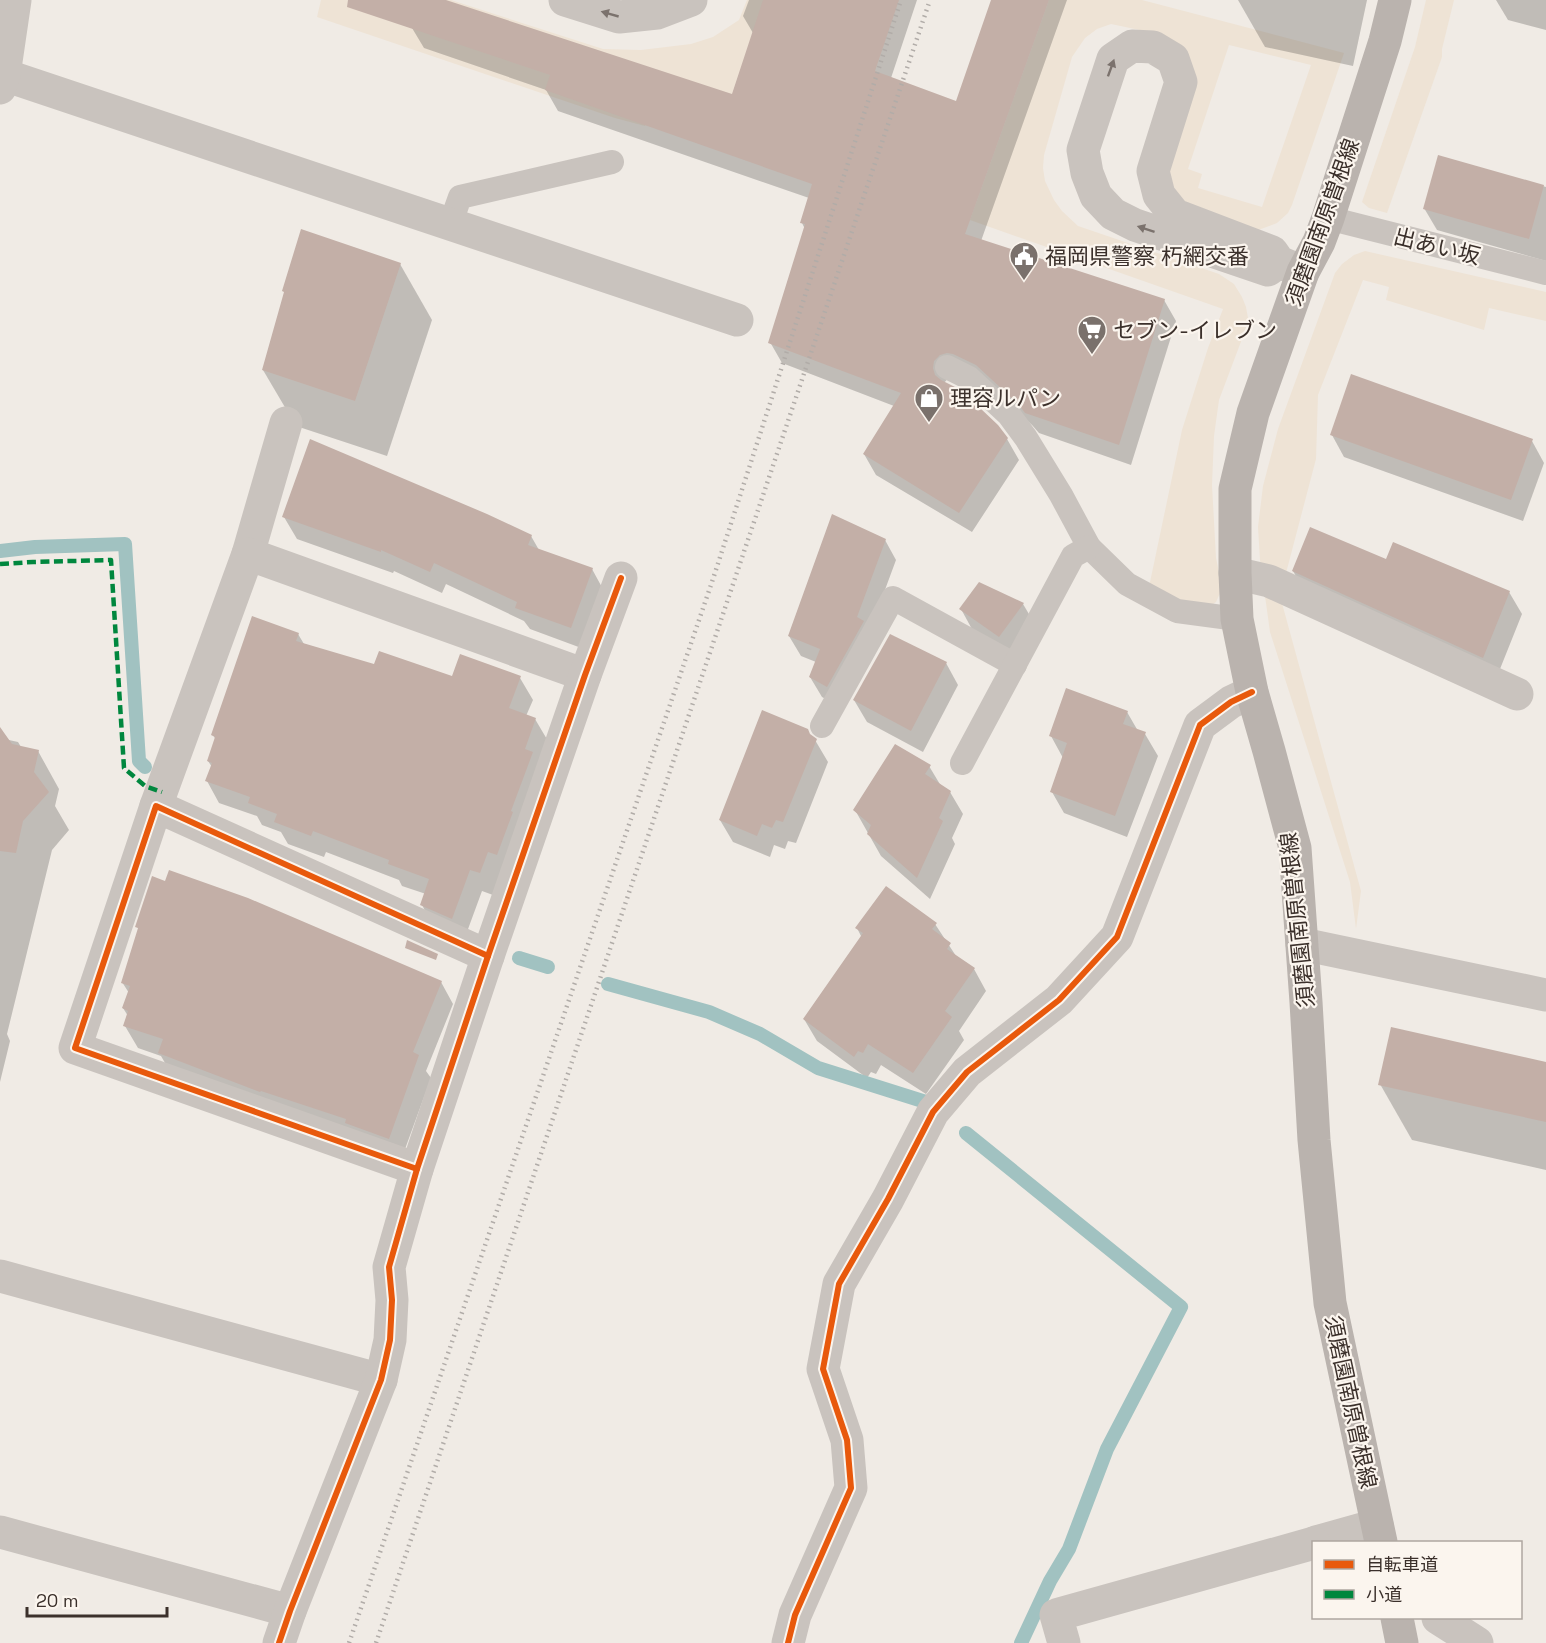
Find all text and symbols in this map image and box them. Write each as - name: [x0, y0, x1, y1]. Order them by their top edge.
- one-way arrow: [601, 9, 619, 18]
- one-way arrow: [1106, 59, 1116, 77]
- street label: 須磨園南原曽根線: [1279, 135, 1365, 309]
- street label: 出あい坂: [1391, 222, 1483, 270]
- one-way arrow: [1137, 223, 1155, 233]
- public building icon: 福岡県警察 朽網交番: [1008, 240, 1040, 282]
- place label: 福岡県警察 朽網交番: [1045, 242, 1249, 270]
- supermarket icon: セブン-イレブン: [1076, 314, 1108, 356]
- place label: セブン-イレブン: [1113, 316, 1277, 344]
- shop icon: 理容ルパン: [913, 382, 945, 424]
- place label: 理容ルパン: [950, 384, 1061, 412]
- street label: 須磨園南原曽根線: [1274, 831, 1320, 1009]
- street label: 須磨園南原曽根線: [1319, 1313, 1383, 1491]
- legend: [1312, 1541, 1522, 1619]
- text: 自転車道: [1366, 1553, 1438, 1576]
- scale bar: [27, 1580, 166, 1618]
- text: 小道: [1366, 1583, 1402, 1606]
- text: 20 m: [36, 1589, 79, 1612]

